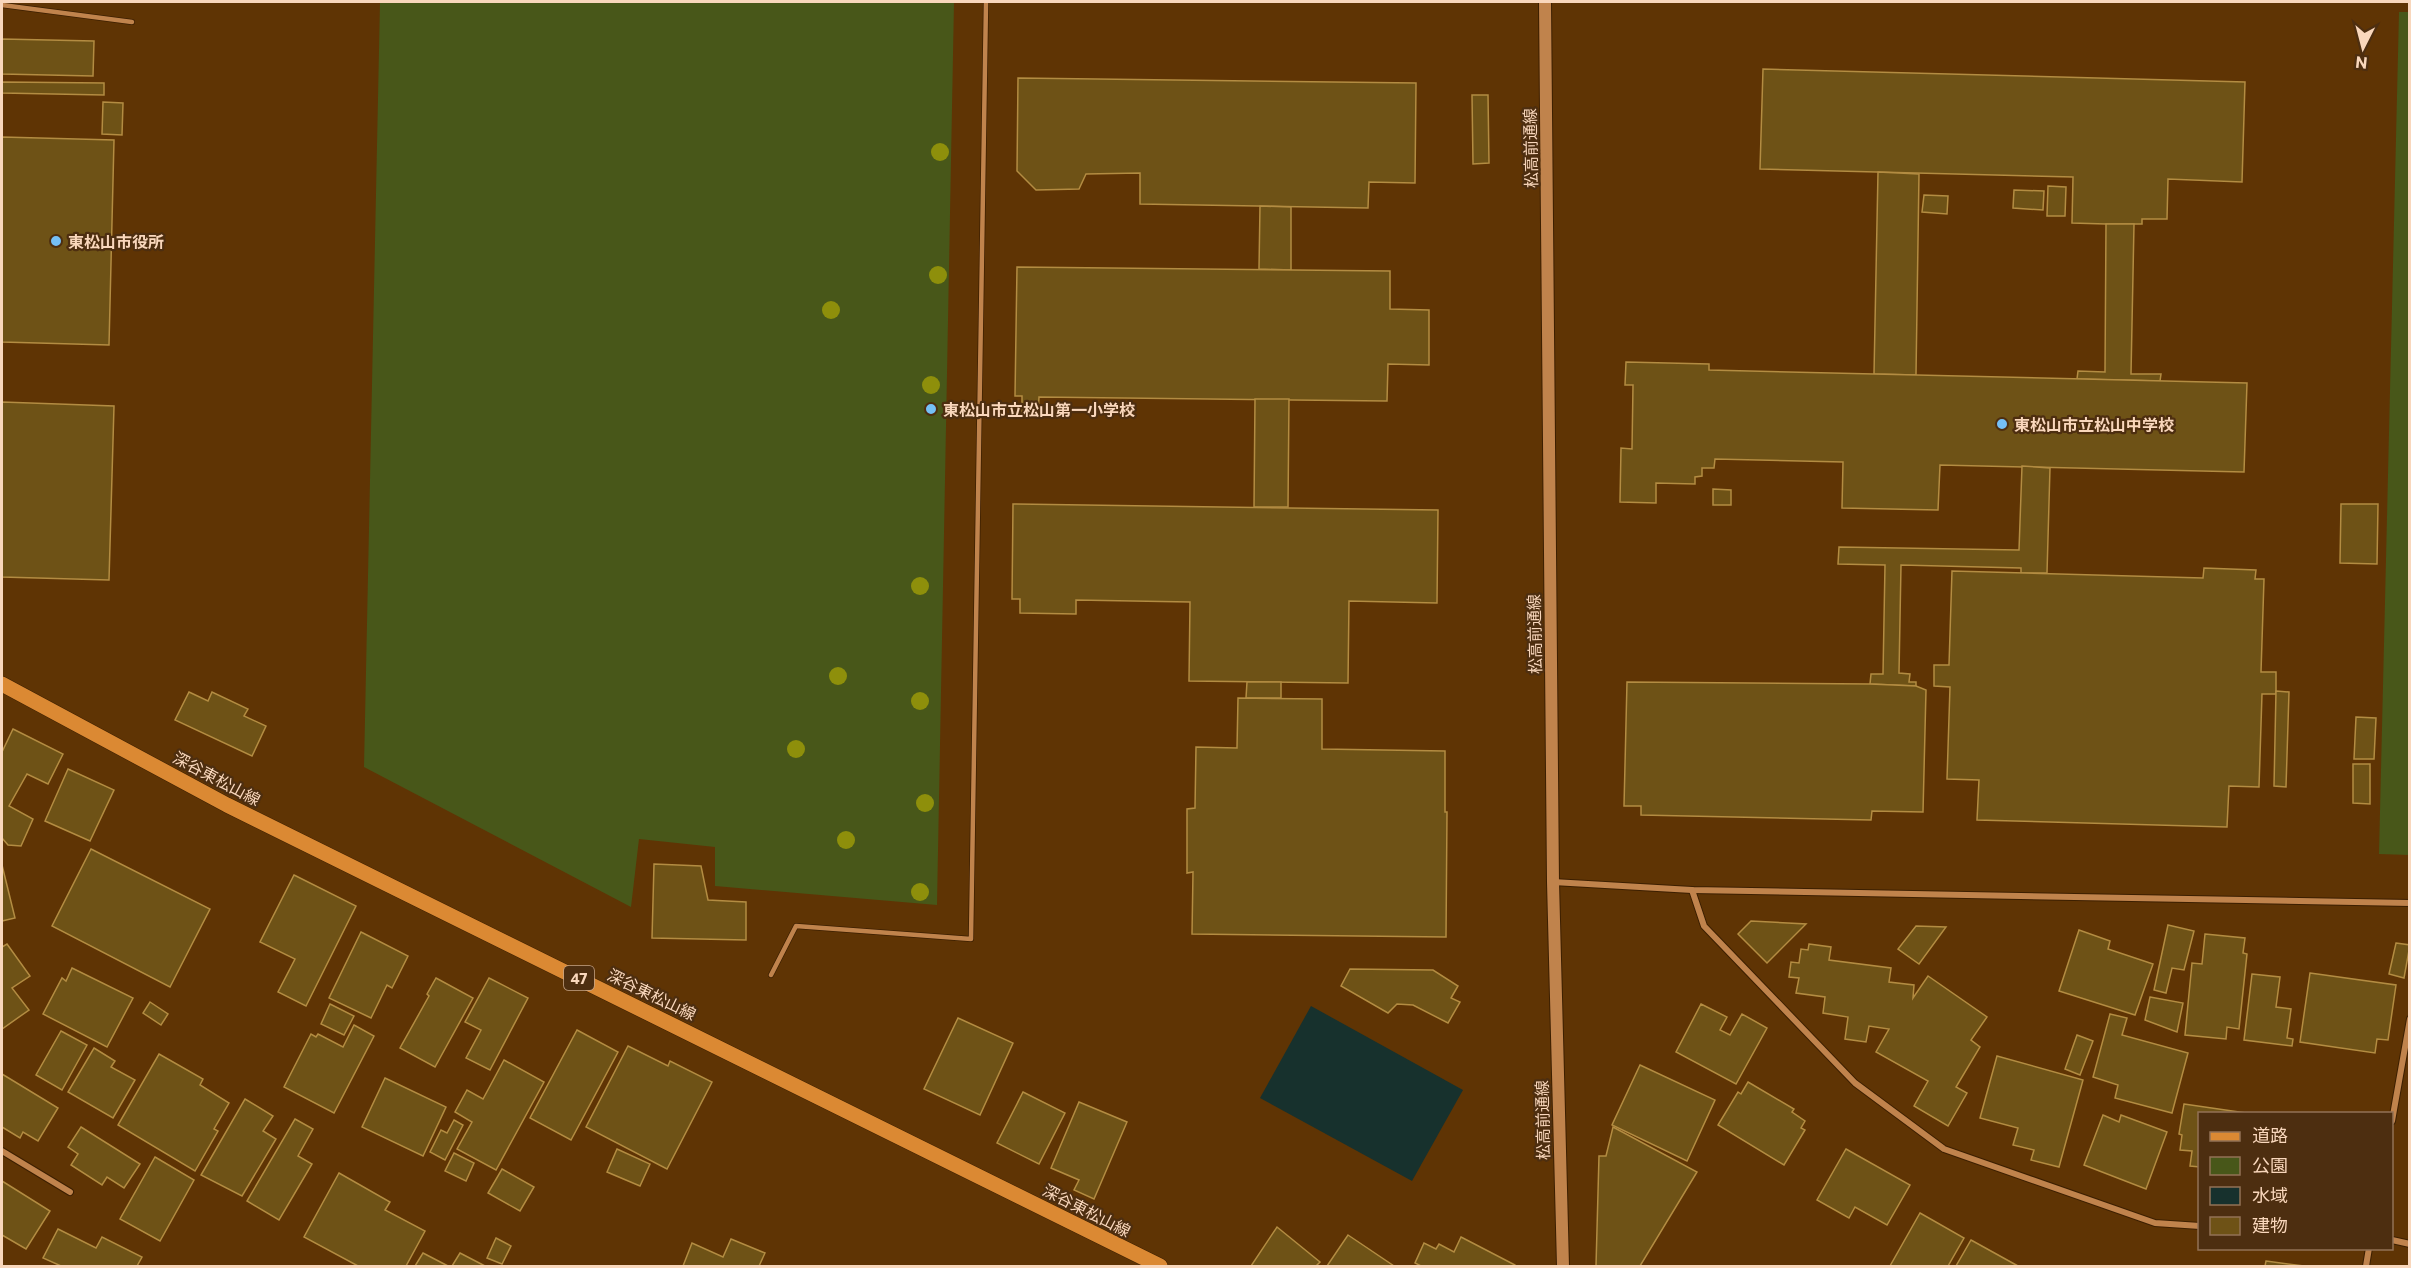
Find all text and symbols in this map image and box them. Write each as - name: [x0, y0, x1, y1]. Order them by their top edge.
- north arrow: [2333, 18, 2393, 78]
- text: N: [2354, 53, 2368, 73]
- street label: 松高前通線: [1520, 108, 1540, 188]
- place label: 東松山市役所: [68, 232, 164, 251]
- marker: 東松山市役所: [49, 234, 63, 248]
- place label: 東松山市立松山第一小学校: [943, 400, 1135, 419]
- marker: 東松山市立松山第一小学校: [924, 402, 938, 416]
- place label: 東松山市立松山中学校: [2014, 415, 2174, 434]
- marker: 東松山市立松山中学校: [1995, 417, 2009, 431]
- street label: 松高前通線: [1524, 594, 1544, 674]
- street label: 深谷東松山線: [170, 747, 264, 809]
- street label: 深谷東松山線: [605, 964, 699, 1024]
- road number: 47: [564, 966, 594, 990]
- street label: 松高前通線: [1532, 1080, 1552, 1160]
- legend: [2198, 1112, 2393, 1250]
- text: 道路: [2252, 1124, 2288, 1146]
- text: 公園: [2252, 1154, 2288, 1176]
- street label: 深谷東松山線: [1040, 1180, 1134, 1240]
- text: 水域: [2252, 1184, 2288, 1206]
- text: 建物: [2252, 1214, 2288, 1236]

